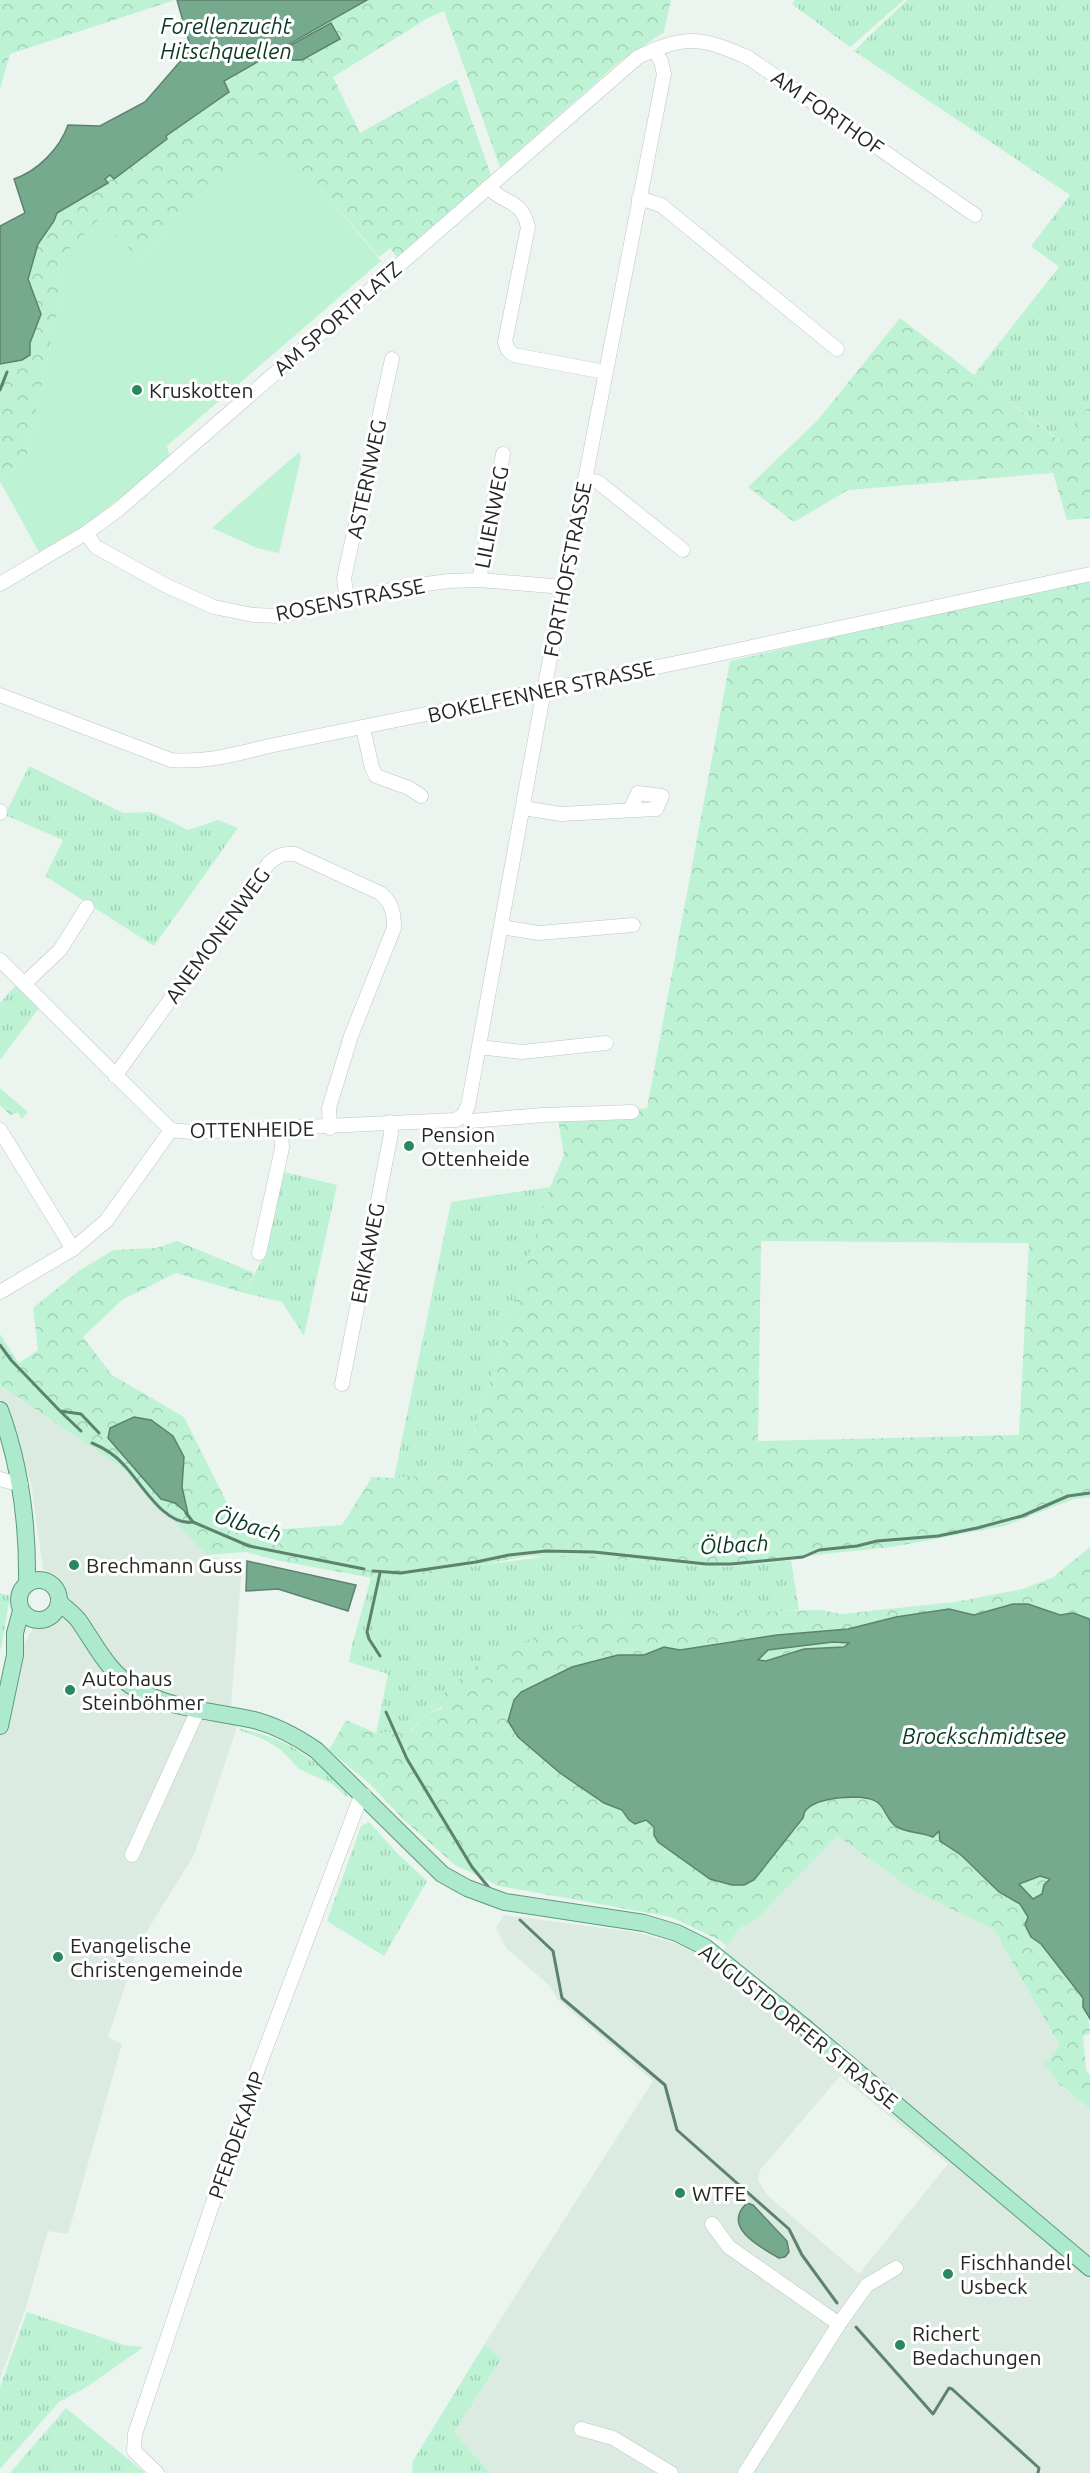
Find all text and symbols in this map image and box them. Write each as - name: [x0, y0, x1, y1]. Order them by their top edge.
- water label: Forellenzucht Hitschquellen: [160, 13, 292, 63]
- street label: AM FORTHOF: [768, 65, 888, 159]
- street label: AM SPORTPLATZ: [268, 256, 406, 380]
- place label: Kruskotten: [149, 378, 253, 402]
- marker: Kruskotten: [130, 383, 144, 397]
- street label: ASTERNWEG: [342, 417, 390, 541]
- street label: LILIENWEG: [469, 464, 513, 570]
- street label: FORTHOFSTRASSE: [538, 479, 596, 659]
- street label: ROSENSTRASSE: [273, 573, 427, 625]
- street label: BOKELFENNER STRASSE: [425, 655, 657, 727]
- street label: ANEMONENWEG: [160, 863, 274, 1007]
- street label: OTTENHEIDE: [189, 1116, 315, 1142]
- place label: Pension Ottenheide: [421, 1122, 530, 1170]
- marker: Pension Ottenheide: [402, 1139, 416, 1153]
- street label: ERIKAWEG: [345, 1201, 389, 1305]
- water label: Ölbach: [211, 1501, 285, 1547]
- water label: Ölbach: [699, 1530, 769, 1558]
- place label: Brechmann Guss: [86, 1553, 242, 1577]
- marker: Brechmann Guss: [67, 1558, 81, 1572]
- place label: Autohaus Steinböhmer: [82, 1666, 204, 1714]
- marker: Autohaus Steinböhmer: [63, 1683, 77, 1697]
- water label: Brockschmidtsee: [902, 1723, 1066, 1748]
- place label: Evangelische Christengemeinde: [70, 1933, 243, 1981]
- street label: AUGUSTDORFER STRASSE: [695, 1939, 903, 2113]
- marker: Evangelische Christengemeinde: [51, 1950, 65, 1964]
- street label: PFERDEKAMP: [203, 2068, 269, 2202]
- place label: WTFE: [692, 2181, 746, 2205]
- marker: WTFE: [673, 2186, 687, 2200]
- place label: Fischhandel Usbeck: [960, 2250, 1071, 2298]
- marker: Fischhandel Usbeck: [941, 2267, 955, 2281]
- place label: Richert Bedachungen: [912, 2321, 1041, 2369]
- marker: Richert Bedachungen: [893, 2338, 907, 2352]

